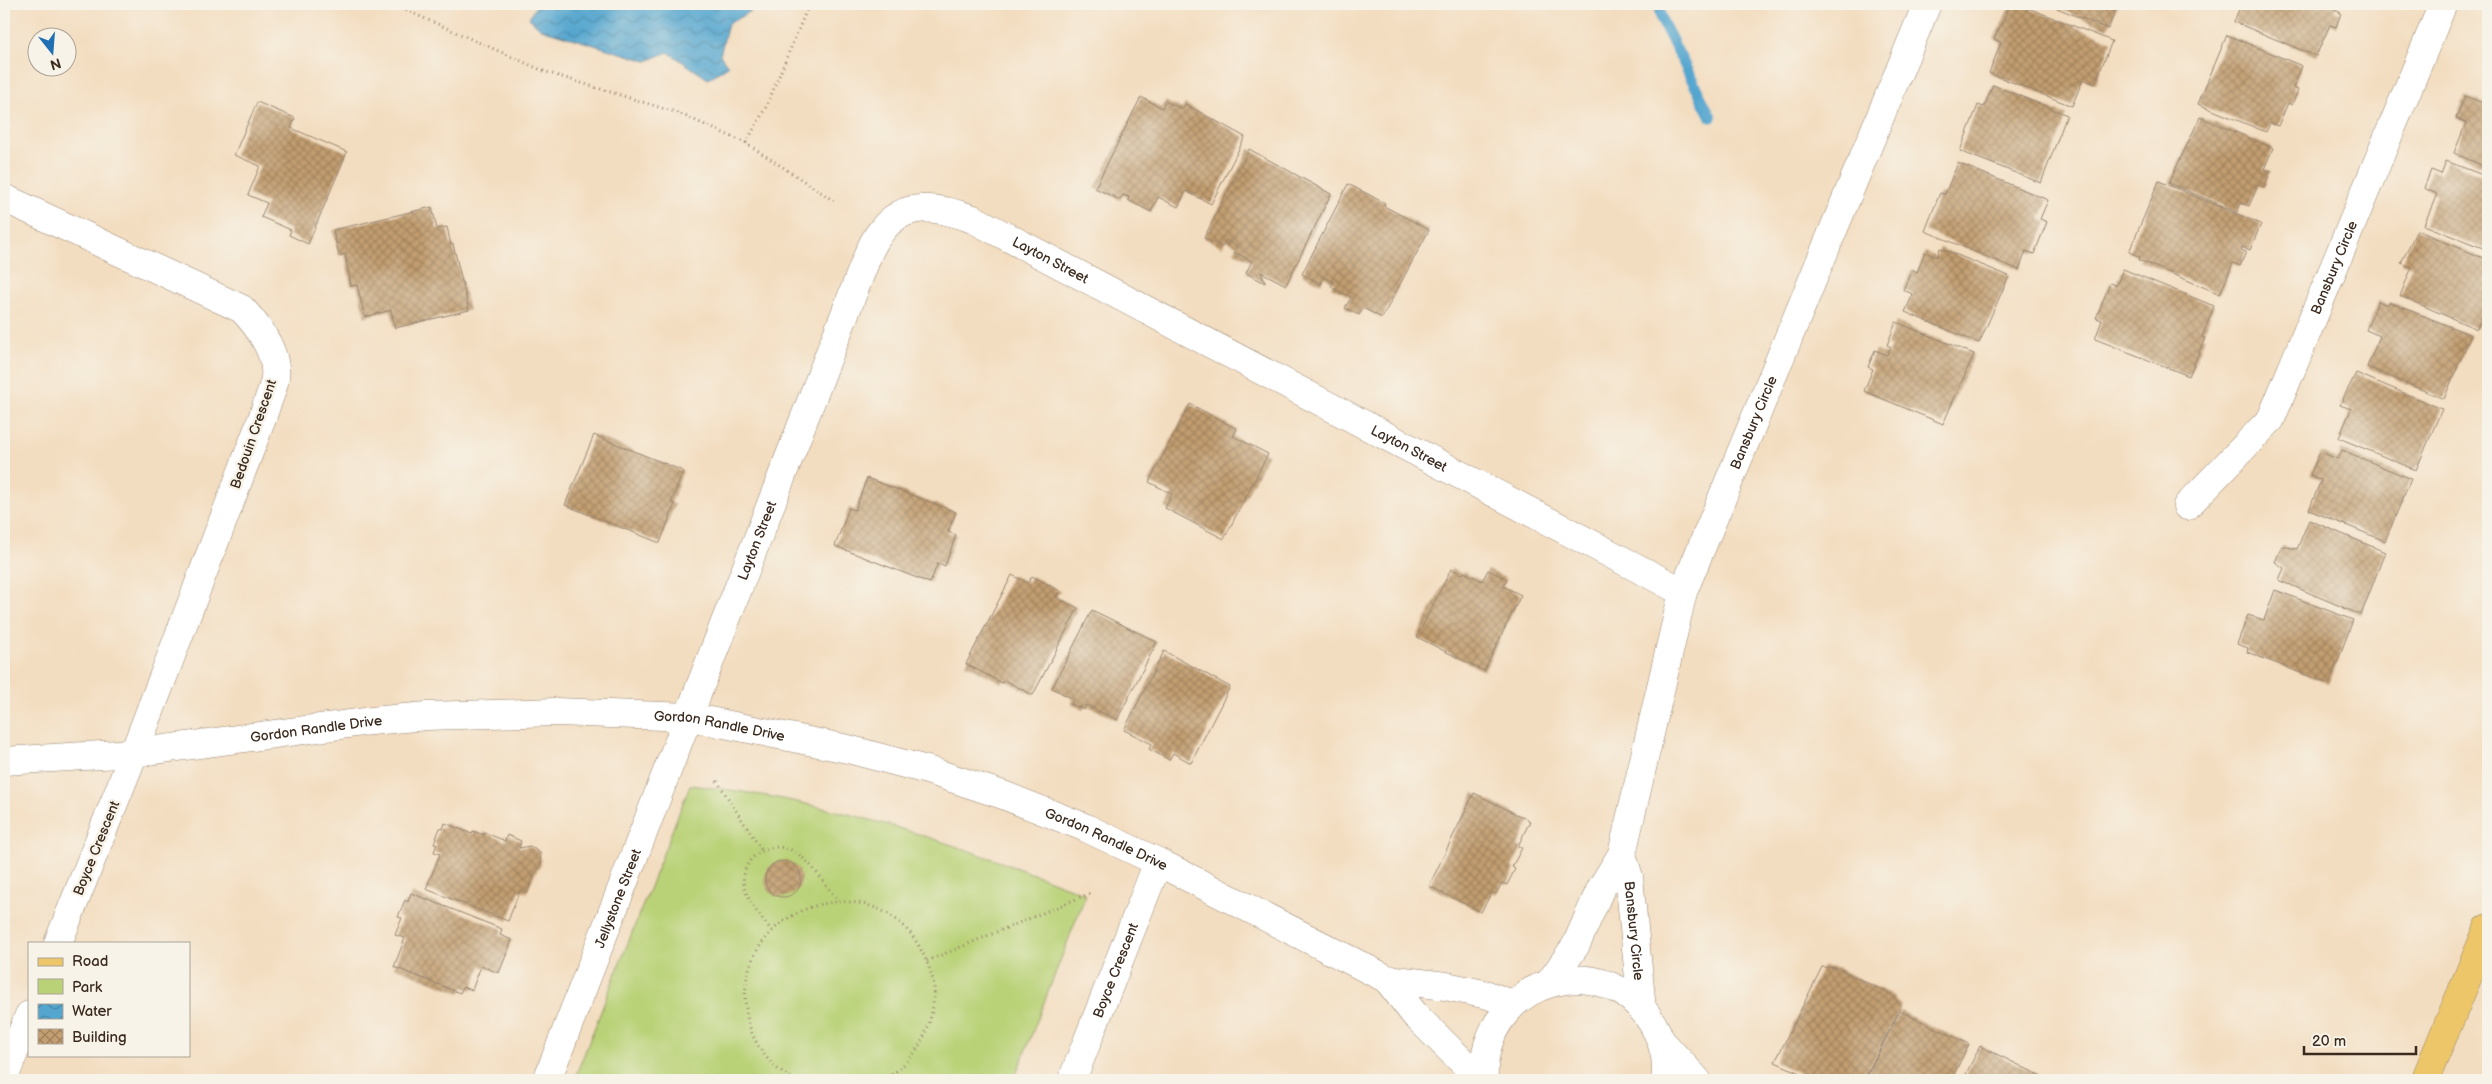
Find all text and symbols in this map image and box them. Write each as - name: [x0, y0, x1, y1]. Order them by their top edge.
- north arrow: [28, 28, 78, 78]
- text: N: [48, 54, 63, 74]
- street label: Bansbury Circle: [2307, 218, 2361, 317]
- street label: Layton Street: [1009, 233, 1092, 288]
- street label: Bansbury Circle: [1727, 373, 1781, 472]
- street label: Bedouin Crescent: [227, 377, 280, 491]
- street label: Layton Street: [1368, 422, 1451, 476]
- street label: Layton Street: [734, 498, 781, 583]
- street label: Gordon Randle Drive: [653, 708, 786, 745]
- street label: Gordon Randle Drive: [249, 712, 383, 746]
- street label: Boyce Crescent: [70, 798, 123, 898]
- street label: Gordon Randle Drive: [1042, 804, 1170, 874]
- street label: Jellystone Street: [591, 846, 645, 950]
- street label: Bansbury Circle: [1620, 880, 1647, 981]
- street label: Boyce Crescent: [1089, 920, 1142, 1020]
- legend: [28, 942, 190, 1056]
- text: Road: [72, 952, 108, 971]
- text: Park: [72, 978, 103, 997]
- text: Water: [72, 1002, 112, 1021]
- scale bar: [2304, 1024, 2417, 1056]
- text: Building: [72, 1028, 127, 1047]
- text: 20 m: [2312, 1032, 2346, 1051]

